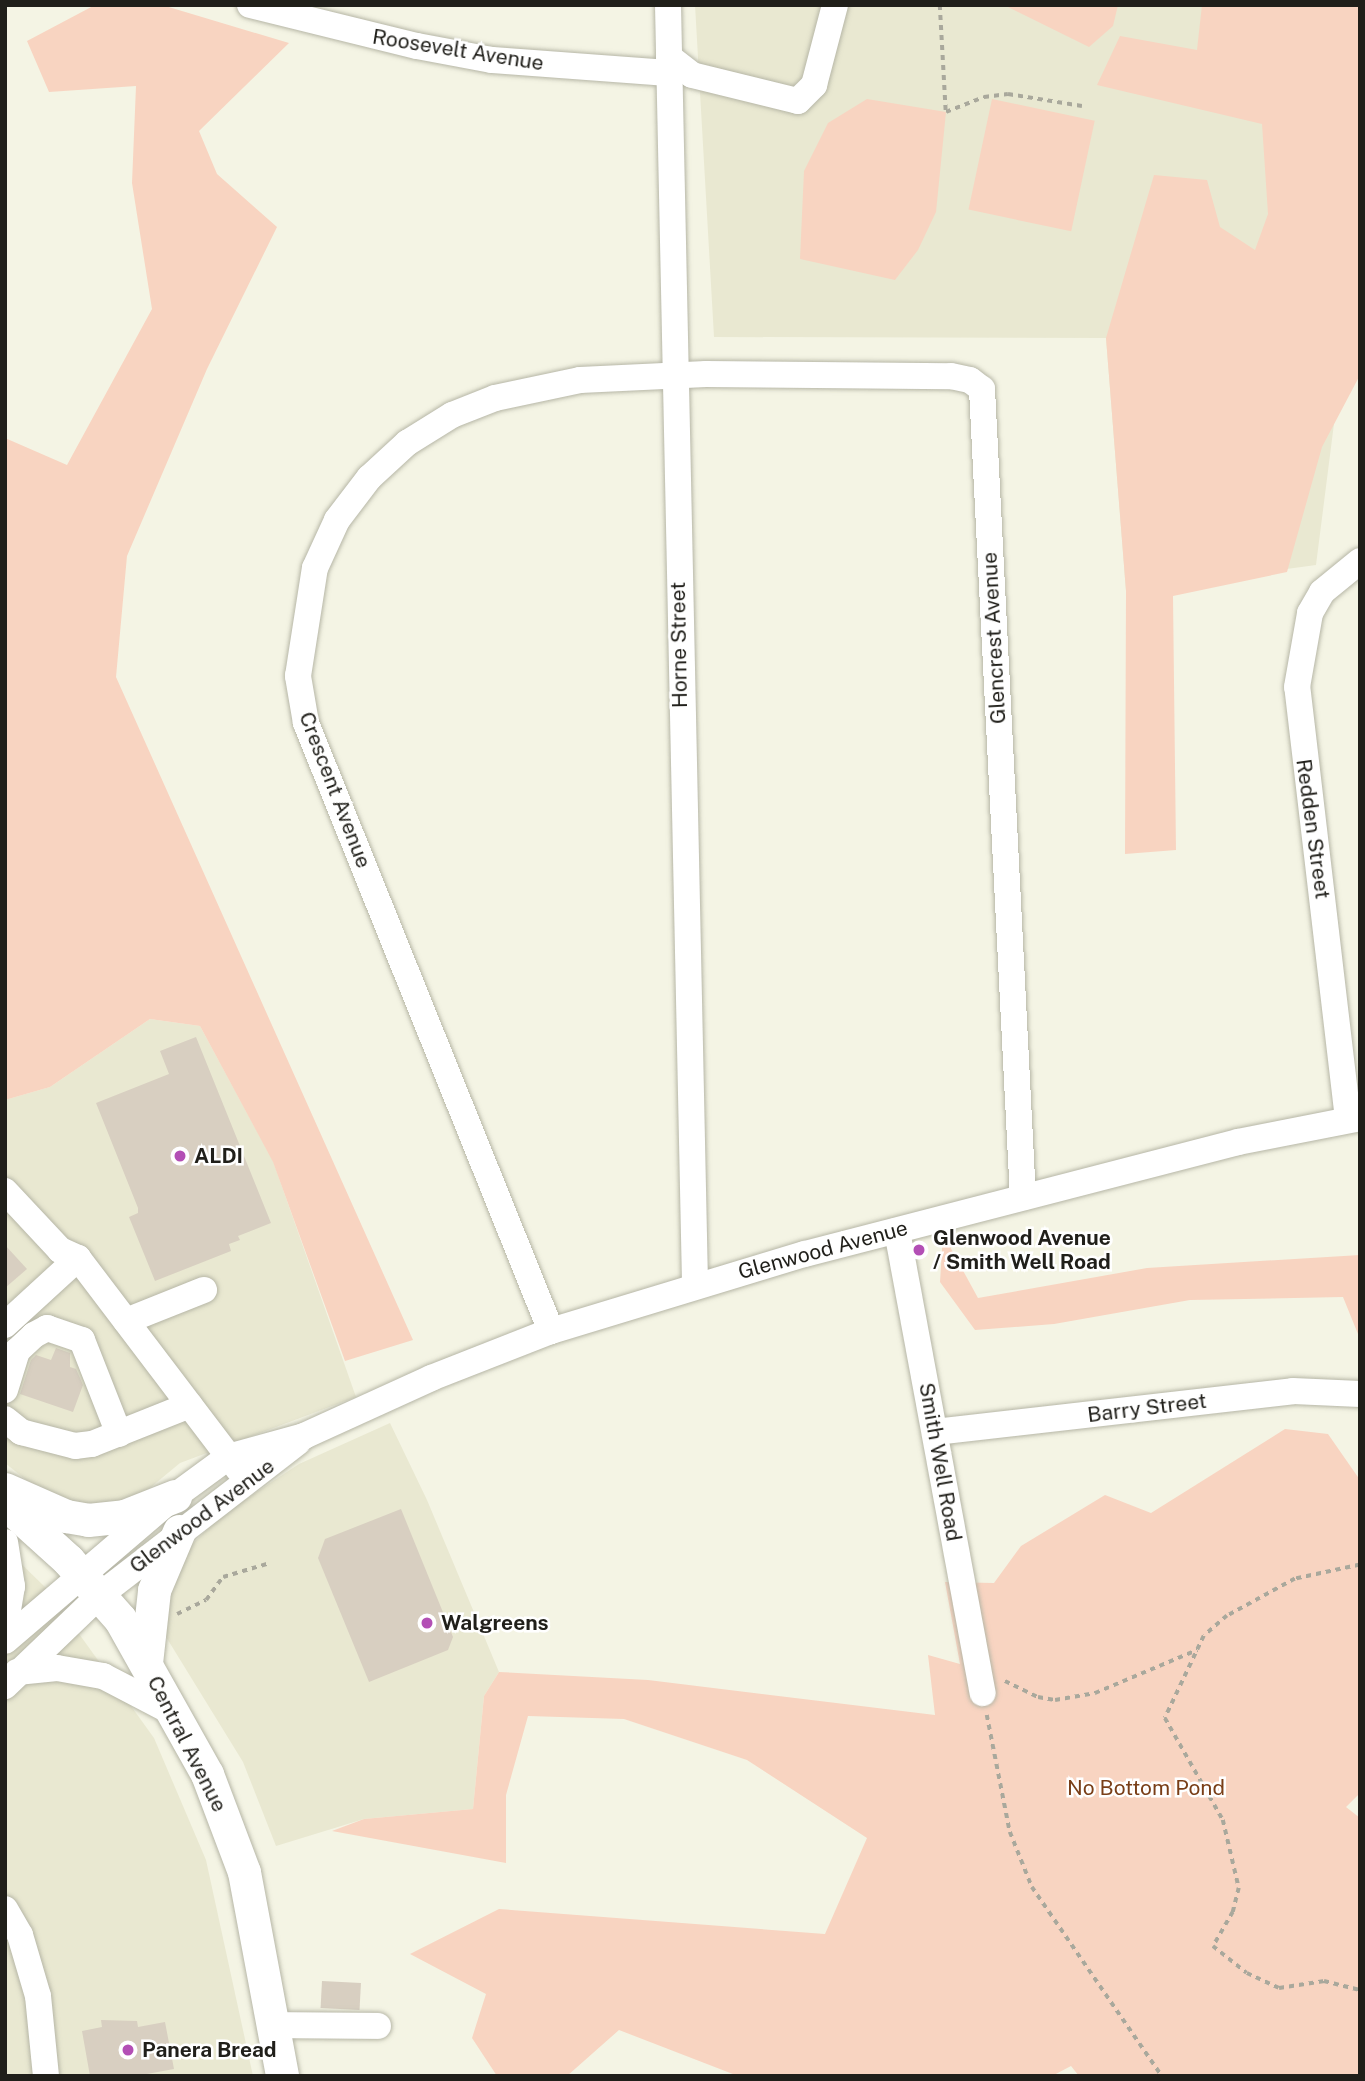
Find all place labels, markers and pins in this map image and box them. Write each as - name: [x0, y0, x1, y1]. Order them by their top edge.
- place label: ALDI: [194, 1143, 243, 1169]
- marker: ALDI: [172, 1148, 188, 1164]
- place label: Glenwood Avenue / Smith Well Road: [933, 1225, 1111, 1275]
- marker: Glenwood Avenue / Smith Well Road: [911, 1242, 927, 1258]
- place label: Walgreens: [441, 1610, 549, 1636]
- marker: Walgreens: [419, 1615, 435, 1631]
- place label: Panera Bread: [142, 2037, 277, 2063]
- marker: Panera Bread: [120, 2042, 136, 2058]

